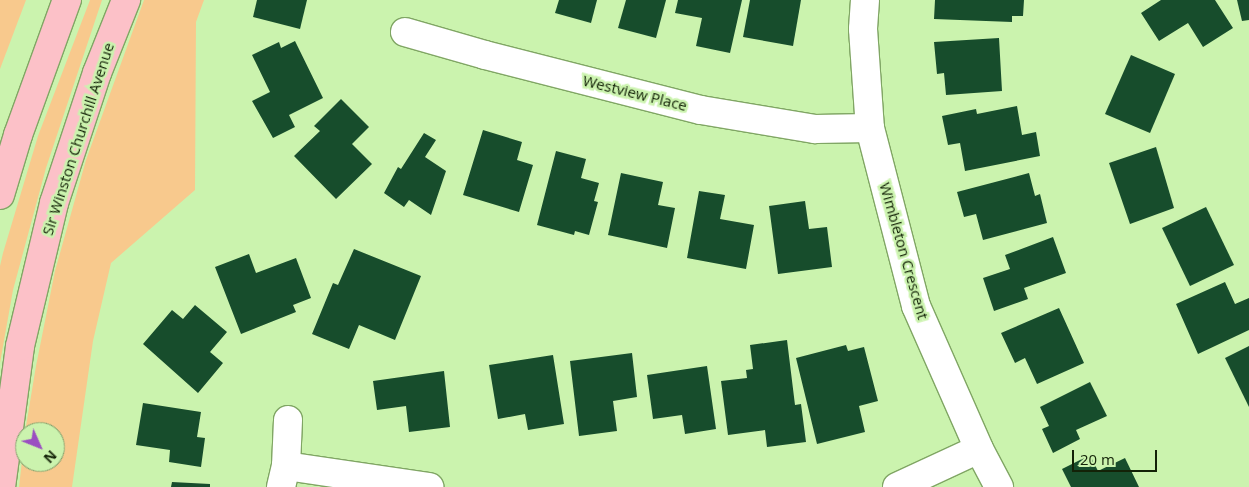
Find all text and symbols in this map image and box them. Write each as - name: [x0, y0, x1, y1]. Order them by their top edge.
- street label: Sir Winston Churchill Avenue: [38, 40, 118, 238]
- street label: Westview Place: [581, 71, 689, 115]
- street label: Wimbleton Crescent: [876, 180, 932, 322]
- north arrow: [15, 422, 65, 472]
- scale bar: [1074, 440, 1159, 472]
- text: N: [40, 446, 61, 468]
- text: 20 m: [1080, 449, 1115, 469]

